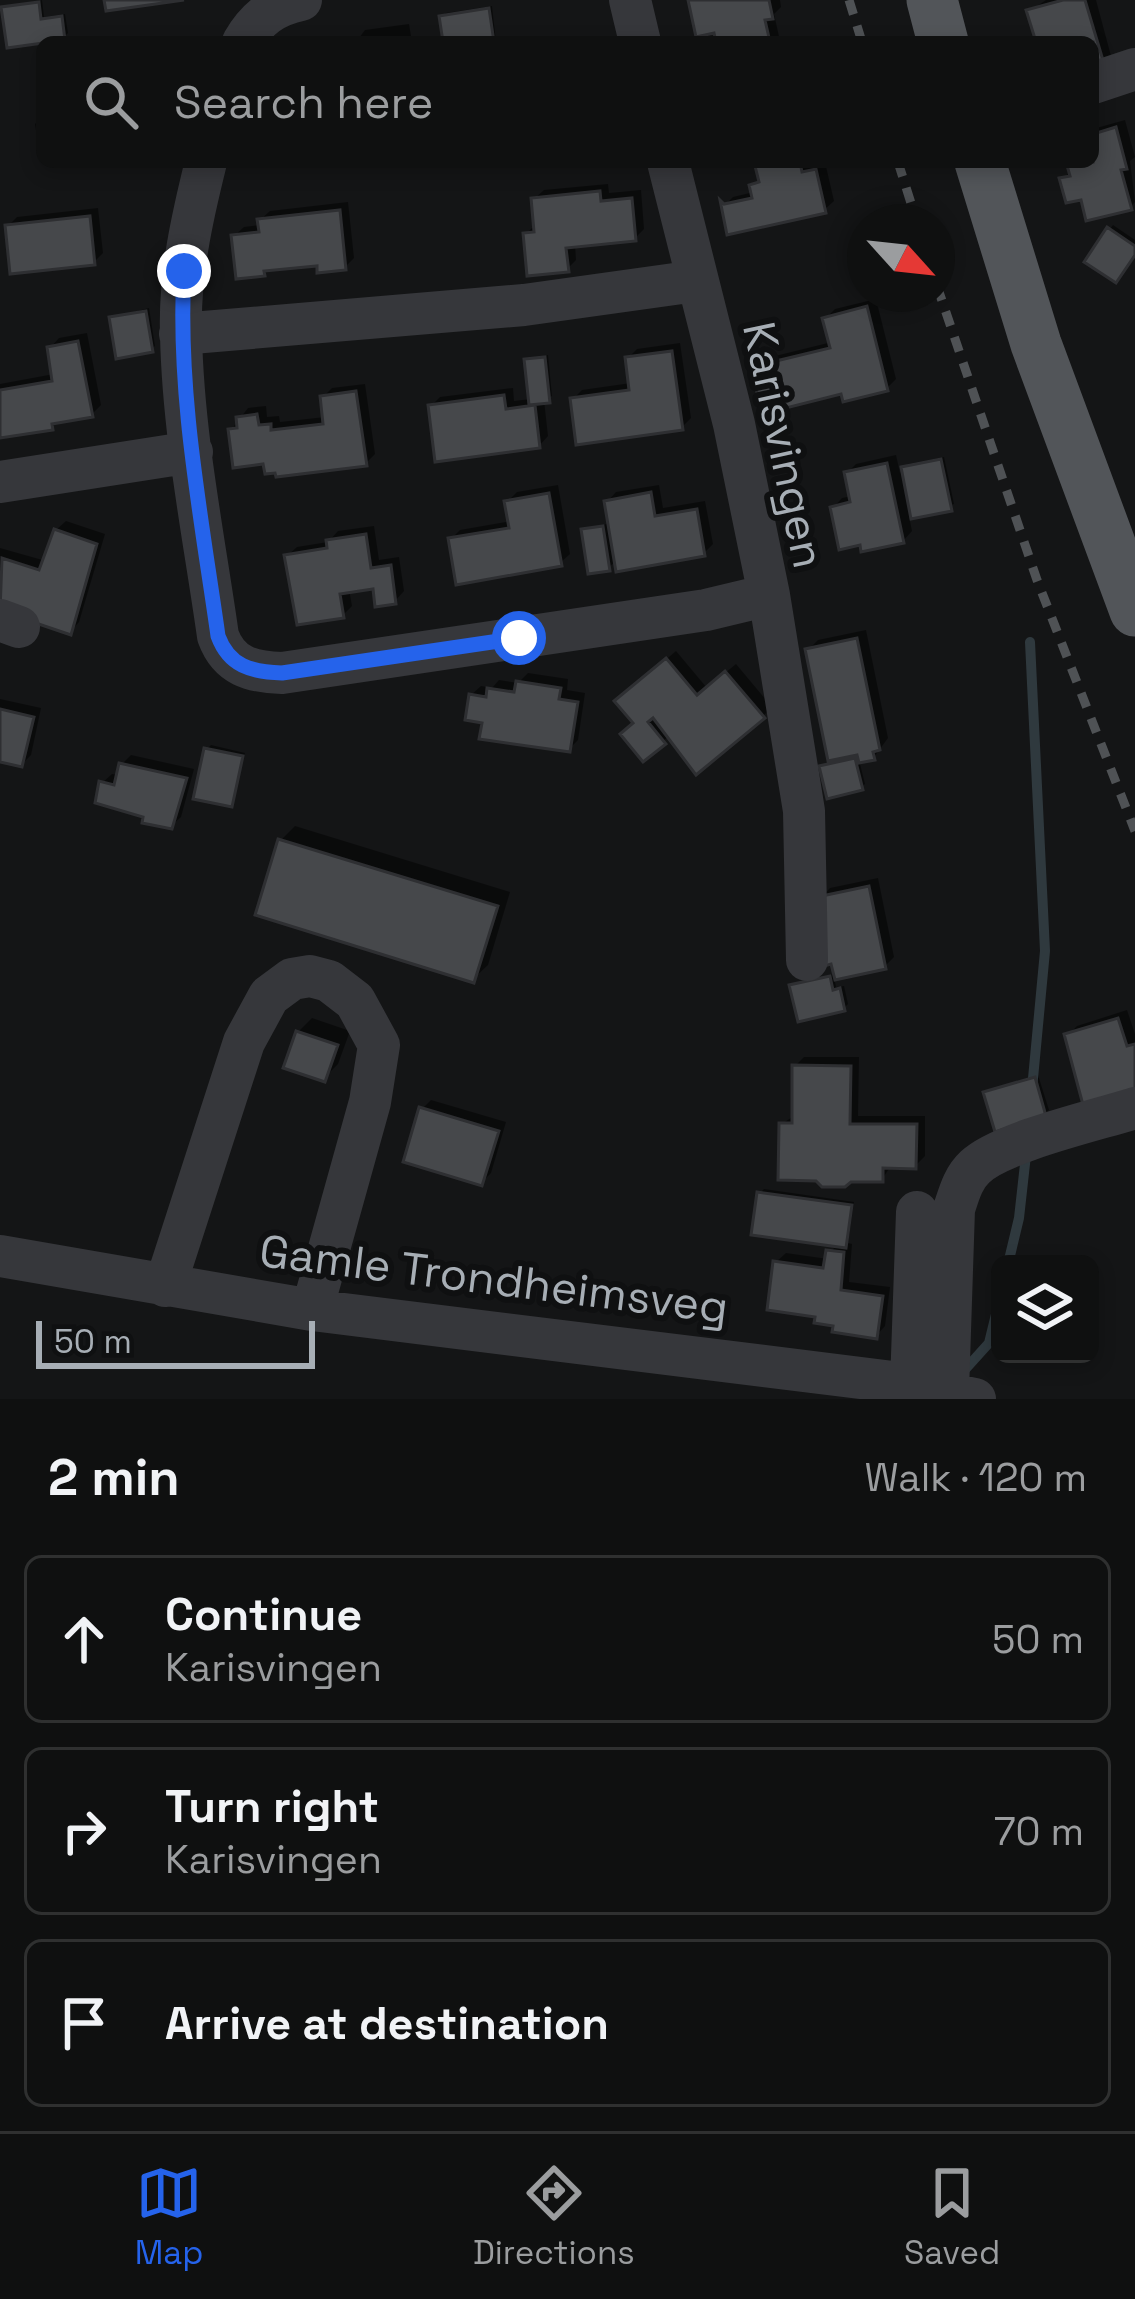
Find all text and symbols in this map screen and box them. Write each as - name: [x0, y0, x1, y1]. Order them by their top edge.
- search box: [36, 36, 1099, 168]
- icon: search: [78, 69, 144, 135]
- text: Search here: [174, 74, 433, 131]
- north arrow: [847, 204, 955, 312]
- route end: [157, 244, 211, 298]
- street label: Karisvingen: [730, 317, 838, 573]
- route start: [492, 611, 546, 665]
- street label: Gamle Trondheimsveg: [256, 1222, 732, 1336]
- map controls: [991, 1255, 1099, 1363]
- button: layers: [991, 1255, 1099, 1363]
- scale bar: [36, 1315, 315, 1368]
- text: 50 m: [54, 1321, 132, 1363]
- text: 2 min: [48, 1445, 180, 1510]
- text: Walk · 120 m: [865, 1453, 1087, 1502]
- text: Continue: [165, 1586, 362, 1643]
- icon: ahead: [51, 1606, 117, 1672]
- text: 50 m: [992, 1615, 1084, 1664]
- text: Karisvingen: [165, 1643, 382, 1692]
- text: Turn right: [165, 1778, 379, 1835]
- icon: right: [51, 1798, 117, 1864]
- text: 70 m: [994, 1807, 1084, 1856]
- text: Karisvingen: [165, 1835, 382, 1884]
- icon: arrive: [51, 1990, 117, 2056]
- text: Arrive at destination: [165, 1995, 609, 2052]
- tab: Map: [135, 2160, 203, 2274]
- tab: Directions: [473, 2160, 635, 2274]
- tab: Saved: [904, 2160, 1000, 2274]

